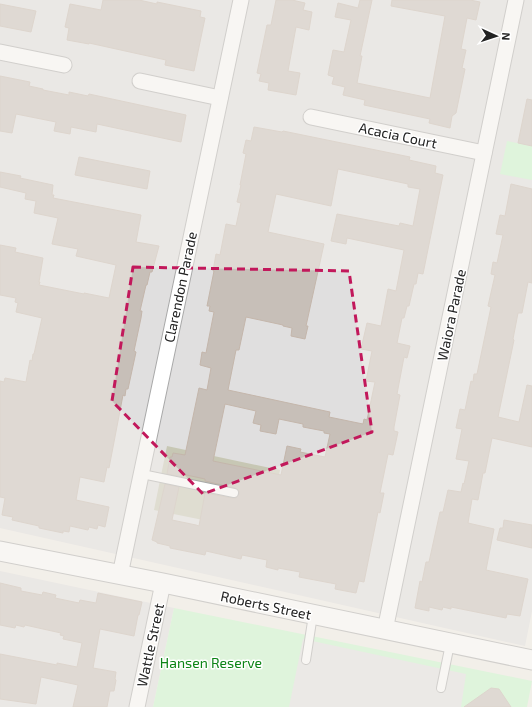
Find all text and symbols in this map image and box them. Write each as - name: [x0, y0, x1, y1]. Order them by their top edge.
- north arrow: [476, 16, 516, 56]
- text: N: [500, 32, 513, 41]
- street label: Acacia Court: [357, 118, 439, 152]
- street label: Clarendon Parade: [160, 230, 200, 344]
- street label: Waiora Parade: [433, 268, 469, 362]
- street label: Roberts Street: [219, 587, 313, 623]
- street label: Wattle Street: [133, 602, 167, 688]
- park label: Hansen Reserve: [160, 654, 262, 671]

